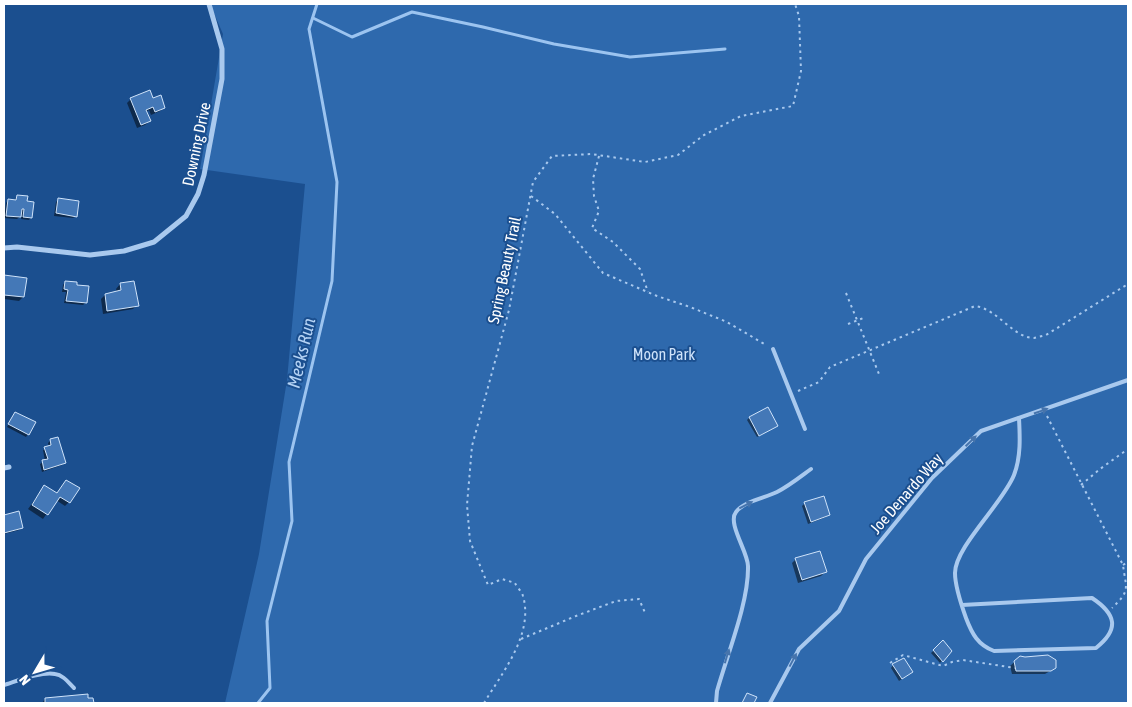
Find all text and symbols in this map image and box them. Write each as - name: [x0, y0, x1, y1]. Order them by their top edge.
- street label: Downing Drive: [178, 100, 215, 188]
- street label: Spring Beauty Trail: [484, 214, 525, 325]
- water label: Meeks Run: [283, 316, 319, 390]
- park label: Moon Park: [633, 345, 695, 363]
- one-way arrow: [1034, 407, 1049, 415]
- one-way arrow: [965, 435, 977, 447]
- street label: Joe Denardo Way: [866, 449, 947, 538]
- one-way arrow: [739, 501, 753, 509]
- north arrow: [10, 647, 60, 697]
- one-way arrow: [723, 648, 731, 663]
- one-way arrow: [789, 653, 797, 667]
- text: N: [16, 672, 34, 688]

